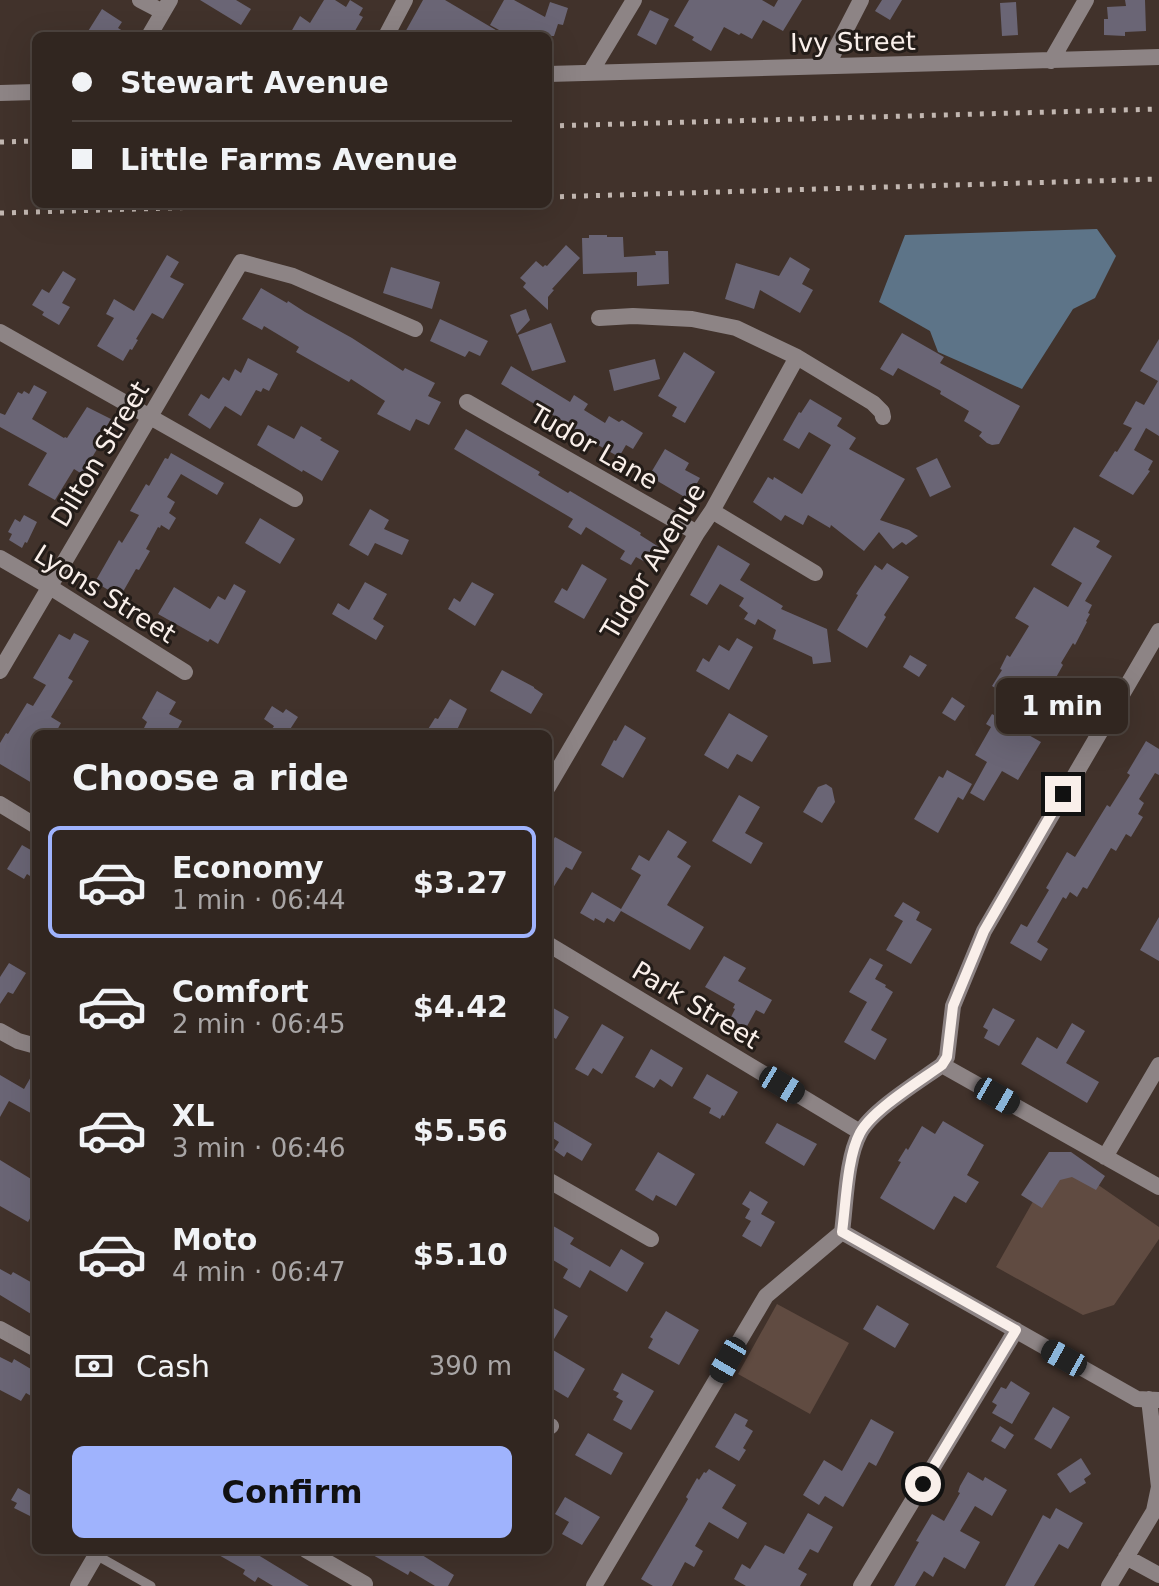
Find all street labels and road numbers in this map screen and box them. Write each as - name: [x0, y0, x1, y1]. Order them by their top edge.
- street label: Ivy Street: [790, 26, 916, 58]
- street label: Dilton Street: [45, 376, 155, 532]
- street label: Tudor Lane: [524, 398, 663, 496]
- street label: Tudor Avenue: [594, 478, 711, 645]
- street label: Lyons Street: [29, 539, 181, 649]
- street label: Park Street: [627, 955, 765, 1055]

